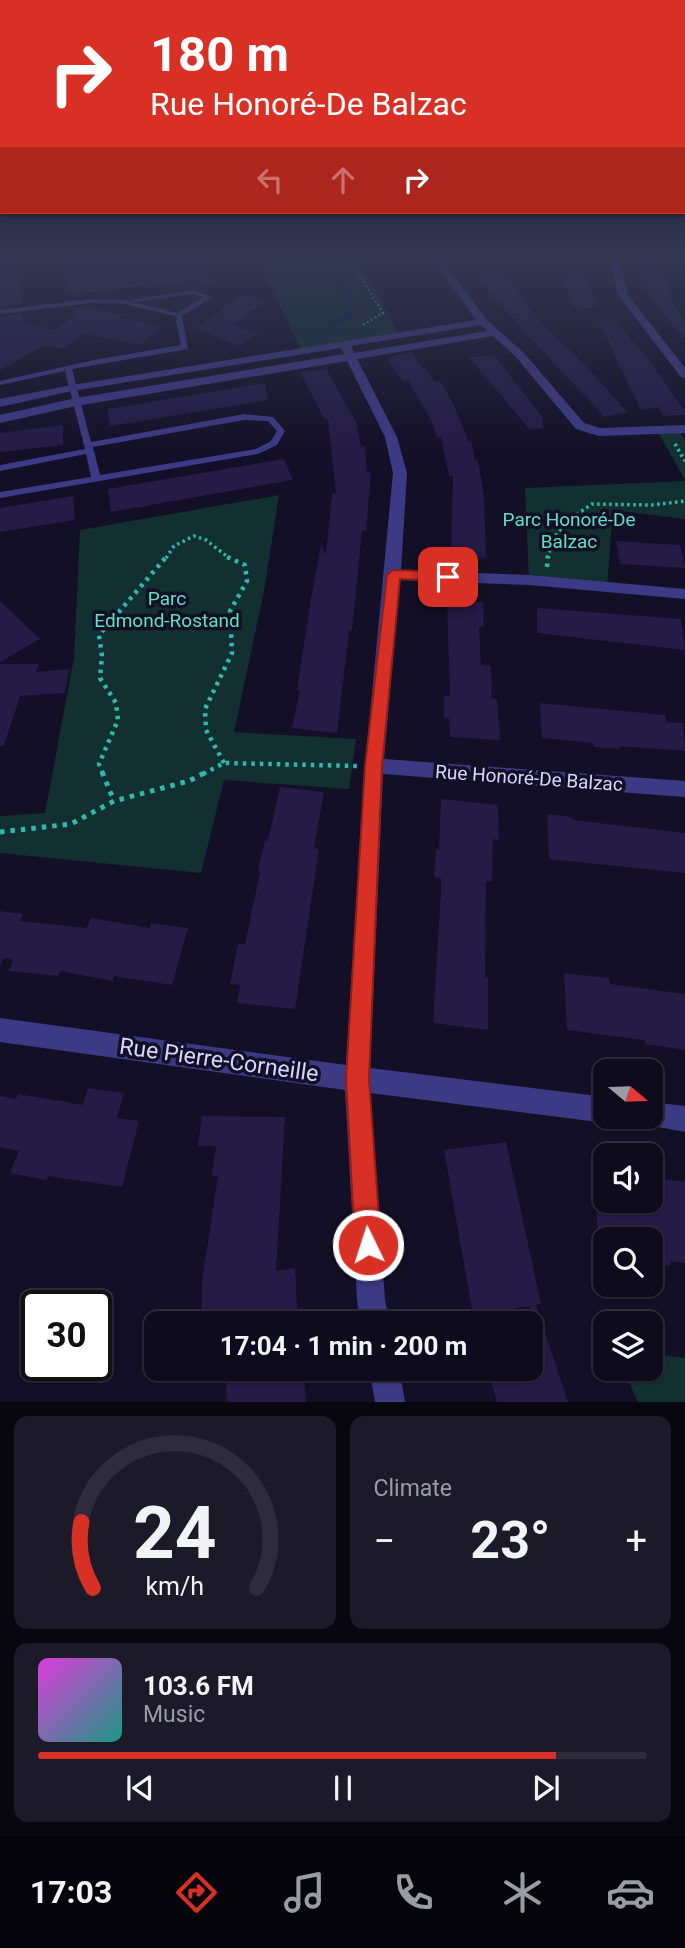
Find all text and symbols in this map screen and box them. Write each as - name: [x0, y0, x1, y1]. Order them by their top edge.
- text: 180 m: [150, 26, 289, 83]
- icon: right: [35, 28, 126, 119]
- text: Rue Honoré-De Balzac: [150, 85, 467, 123]
- icon: left: [251, 161, 289, 199]
- icon: ahead: [324, 161, 362, 199]
- icon: right: [397, 161, 435, 199]
- park label: Parc Honoré-De Balzac: [503, 508, 636, 553]
- pin: [418, 547, 478, 607]
- icon: arrive: [429, 558, 467, 596]
- park label: Parc Edmond-Rostand: [94, 587, 240, 632]
- street label: Rue Honoré-De Balzac: [434, 760, 624, 796]
- street label: Rue Pierre-Corneille: [118, 1033, 320, 1087]
- north arrow: [593, 1059, 663, 1129]
- map controls: [593, 1059, 663, 1381]
- button: sound: [593, 1143, 663, 1213]
- position arrow: [331, 1208, 405, 1282]
- button: search: [593, 1227, 663, 1297]
- speed limit sign: 30: [21, 1290, 112, 1381]
- button: layers: [593, 1311, 663, 1381]
- text: 17:04 · 1 min · 200 m: [220, 1331, 467, 1361]
- text: Climate: [374, 1475, 452, 1502]
- text: 24: [133, 1491, 217, 1577]
- text: 23°: [470, 1510, 550, 1571]
- text: −: [374, 1519, 395, 1563]
- text: +: [625, 1519, 647, 1563]
- text: km/h: [145, 1572, 204, 1601]
- text: 103.6 FM: [143, 1671, 254, 1701]
- text: Music: [143, 1701, 205, 1728]
- icon: previous: [121, 1769, 159, 1807]
- icon: pause: [324, 1769, 362, 1807]
- icon: next: [527, 1769, 565, 1807]
- icon: directions: [172, 1868, 221, 1917]
- icon: music: [280, 1868, 329, 1917]
- icon: phone: [389, 1868, 438, 1917]
- icon: climate: [498, 1868, 547, 1917]
- icon: car: [606, 1868, 655, 1917]
- text: 17:03: [30, 1873, 112, 1911]

